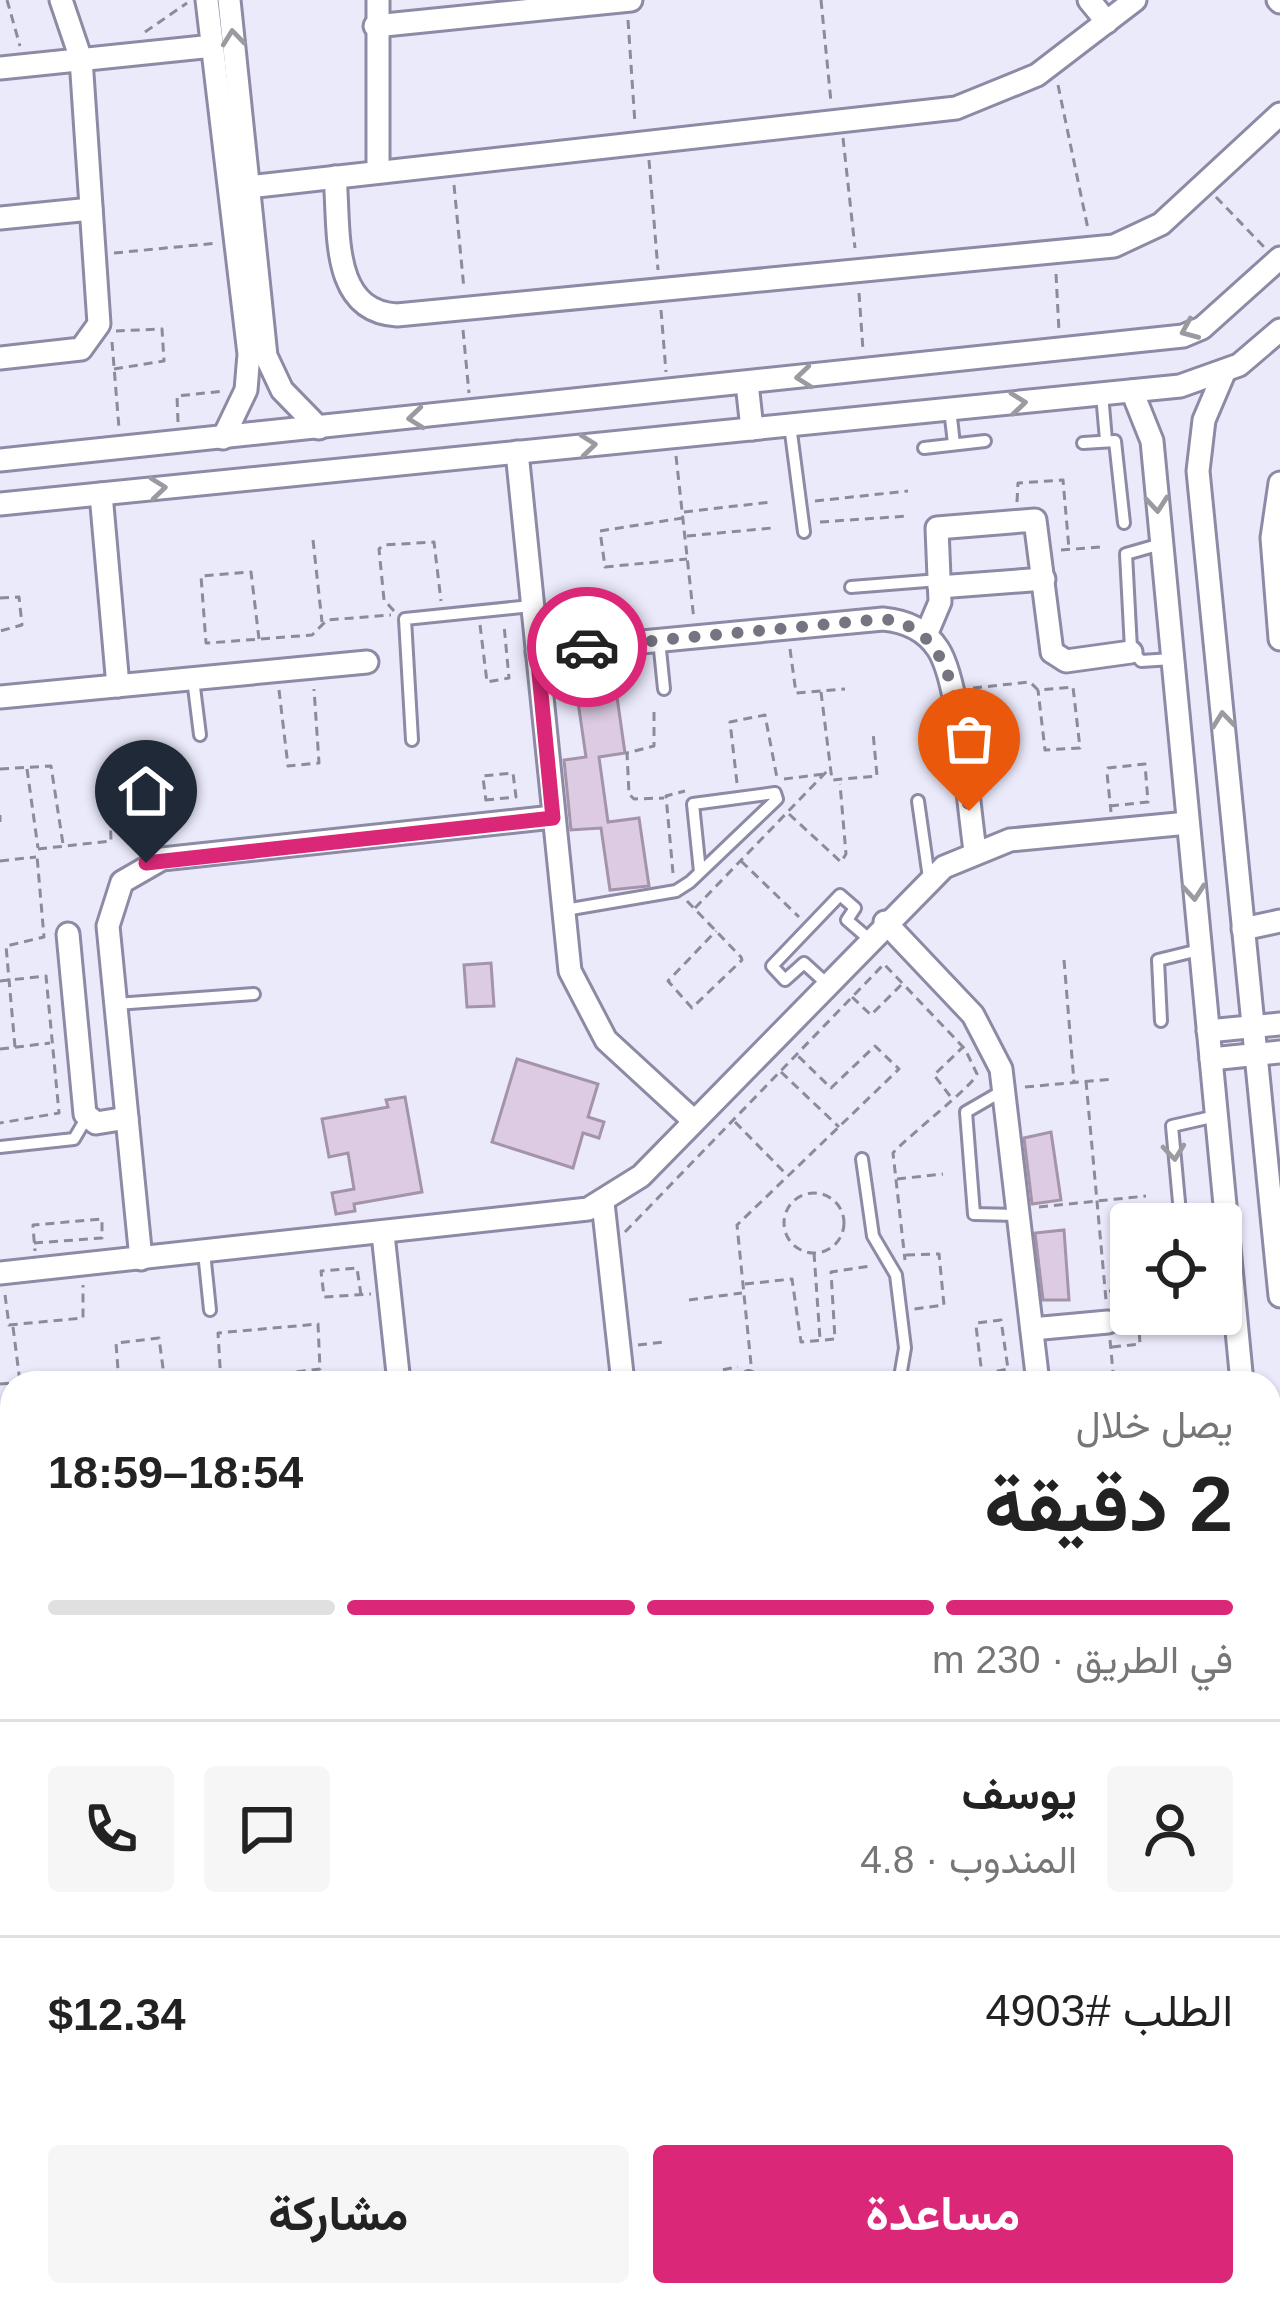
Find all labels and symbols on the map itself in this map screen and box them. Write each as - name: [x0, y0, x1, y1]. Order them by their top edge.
- one-way arrow: [221, 28, 246, 47]
- one-way arrow: [1180, 316, 1201, 340]
- one-way arrow: [794, 364, 813, 390]
- one-way arrow: [1008, 390, 1028, 416]
- one-way arrow: [406, 405, 425, 430]
- one-way arrow: [579, 433, 598, 458]
- one-way arrow: [149, 476, 168, 501]
- one-way arrow: [1144, 494, 1169, 513]
- courier: [527, 587, 647, 707]
- pin: [918, 688, 1020, 811]
- one-way arrow: [1210, 710, 1236, 730]
- pin: [95, 740, 197, 863]
- one-way arrow: [1181, 883, 1206, 902]
- one-way arrow: [1161, 1143, 1186, 1162]

